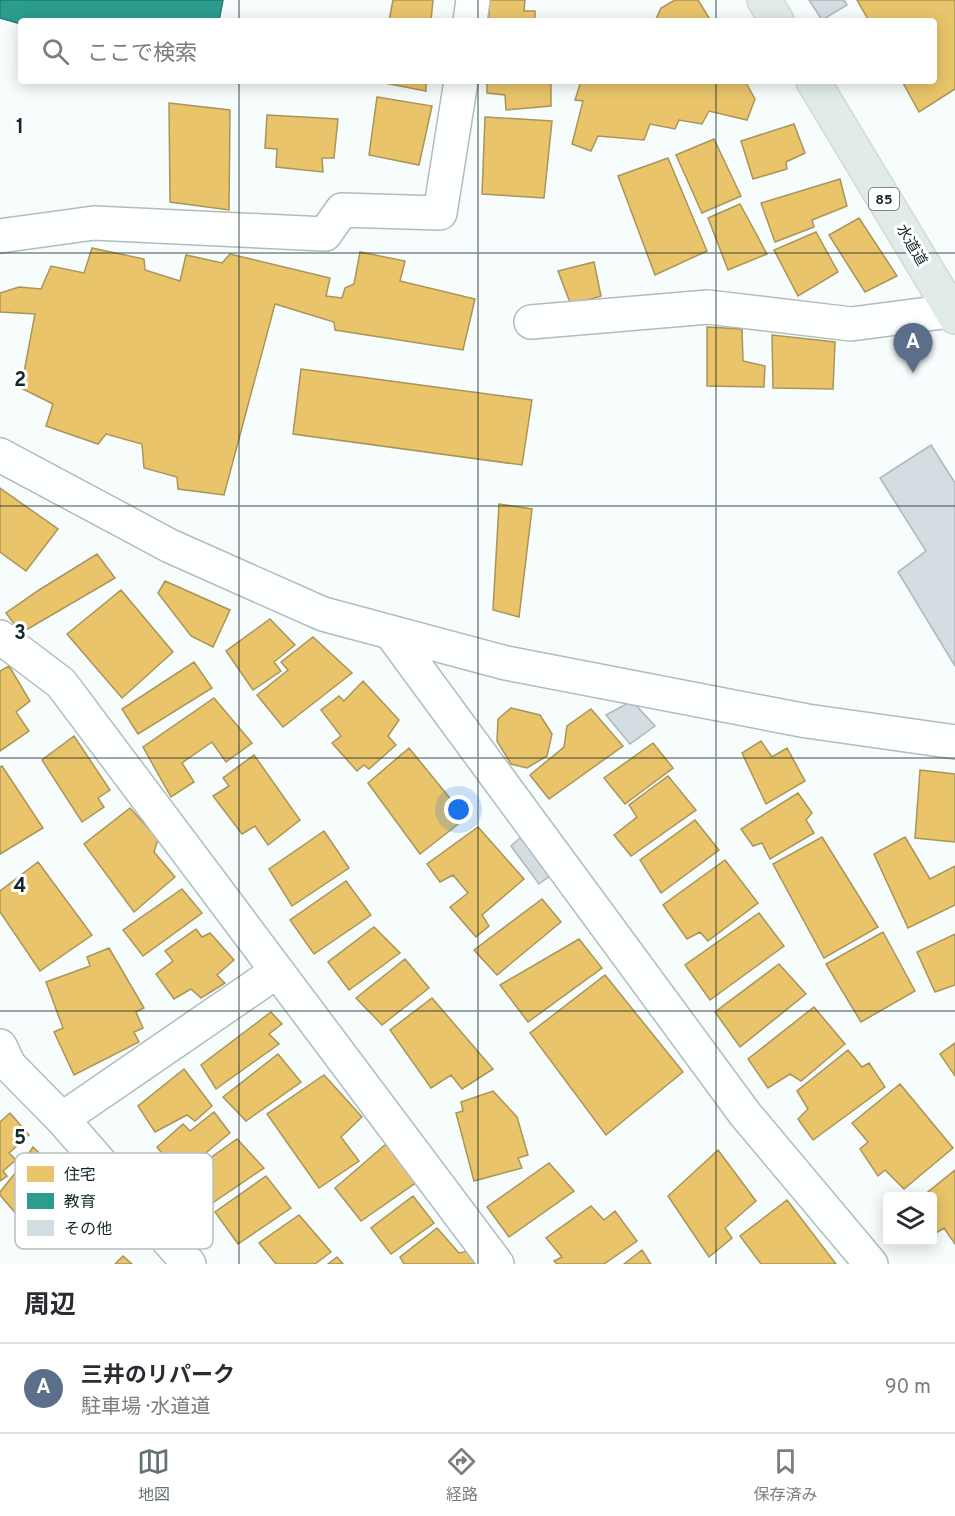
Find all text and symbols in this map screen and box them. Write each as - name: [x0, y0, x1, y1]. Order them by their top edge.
- search box: [18, 18, 937, 84]
- icon: search: [39, 35, 72, 68]
- text: ここで検索: [87, 41, 197, 68]
- text: 1: [16, 115, 24, 141]
- road number: 85: [869, 188, 899, 210]
- street label: 水道道: [891, 222, 930, 270]
- pin: A: [894, 324, 932, 373]
- text: 2: [14, 368, 26, 394]
- text: 3: [14, 621, 26, 647]
- your location: [444, 795, 473, 824]
- text: 4: [14, 874, 26, 900]
- text: 5: [14, 1126, 26, 1152]
- legend: [15, 1153, 213, 1249]
- text: 住宅: [64, 1166, 96, 1186]
- map controls: [883, 1192, 937, 1246]
- button: layers: [883, 1192, 937, 1246]
- text: 教育: [64, 1193, 96, 1213]
- text: その他: [64, 1220, 112, 1240]
- text: 周辺: [24, 1290, 76, 1323]
- text: 三井のリパーク: [81, 1363, 235, 1390]
- text: A: [36, 1375, 51, 1401]
- text: 90 m: [885, 1375, 931, 1401]
- text: 駐車場 · 水道道: [81, 1395, 210, 1421]
- tab: 地図: [137, 1445, 170, 1506]
- tab: 経路: [445, 1445, 478, 1506]
- tab: 保存済み: [753, 1445, 817, 1506]

